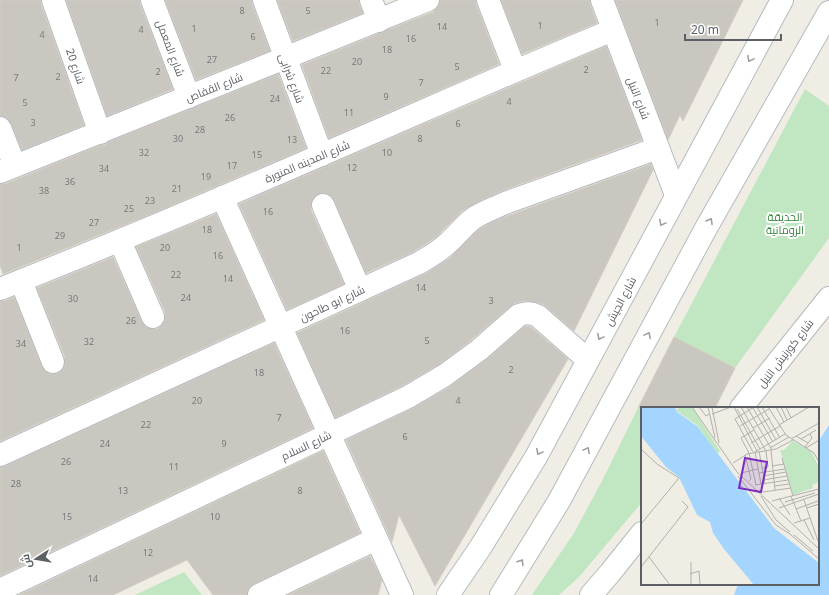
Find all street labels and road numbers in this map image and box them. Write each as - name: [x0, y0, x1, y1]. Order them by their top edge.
- street label: شارع المعمل: [152, 17, 189, 79]
- street label: شارع 20: [62, 46, 89, 86]
- street label: شارع شرابى: [275, 51, 308, 105]
- street label: شارع القفاص: [183, 69, 245, 106]
- street label: شارع النيل: [623, 75, 654, 122]
- street label: شارع المدينه المنورة: [262, 136, 352, 187]
- street label: شارع الجيش: [601, 274, 640, 329]
- street label: شارع ابو طاحون: [297, 281, 368, 326]
- street label: شارع كورنيش النيل: [753, 316, 817, 391]
- street label: شارع السلام: [278, 427, 334, 464]

